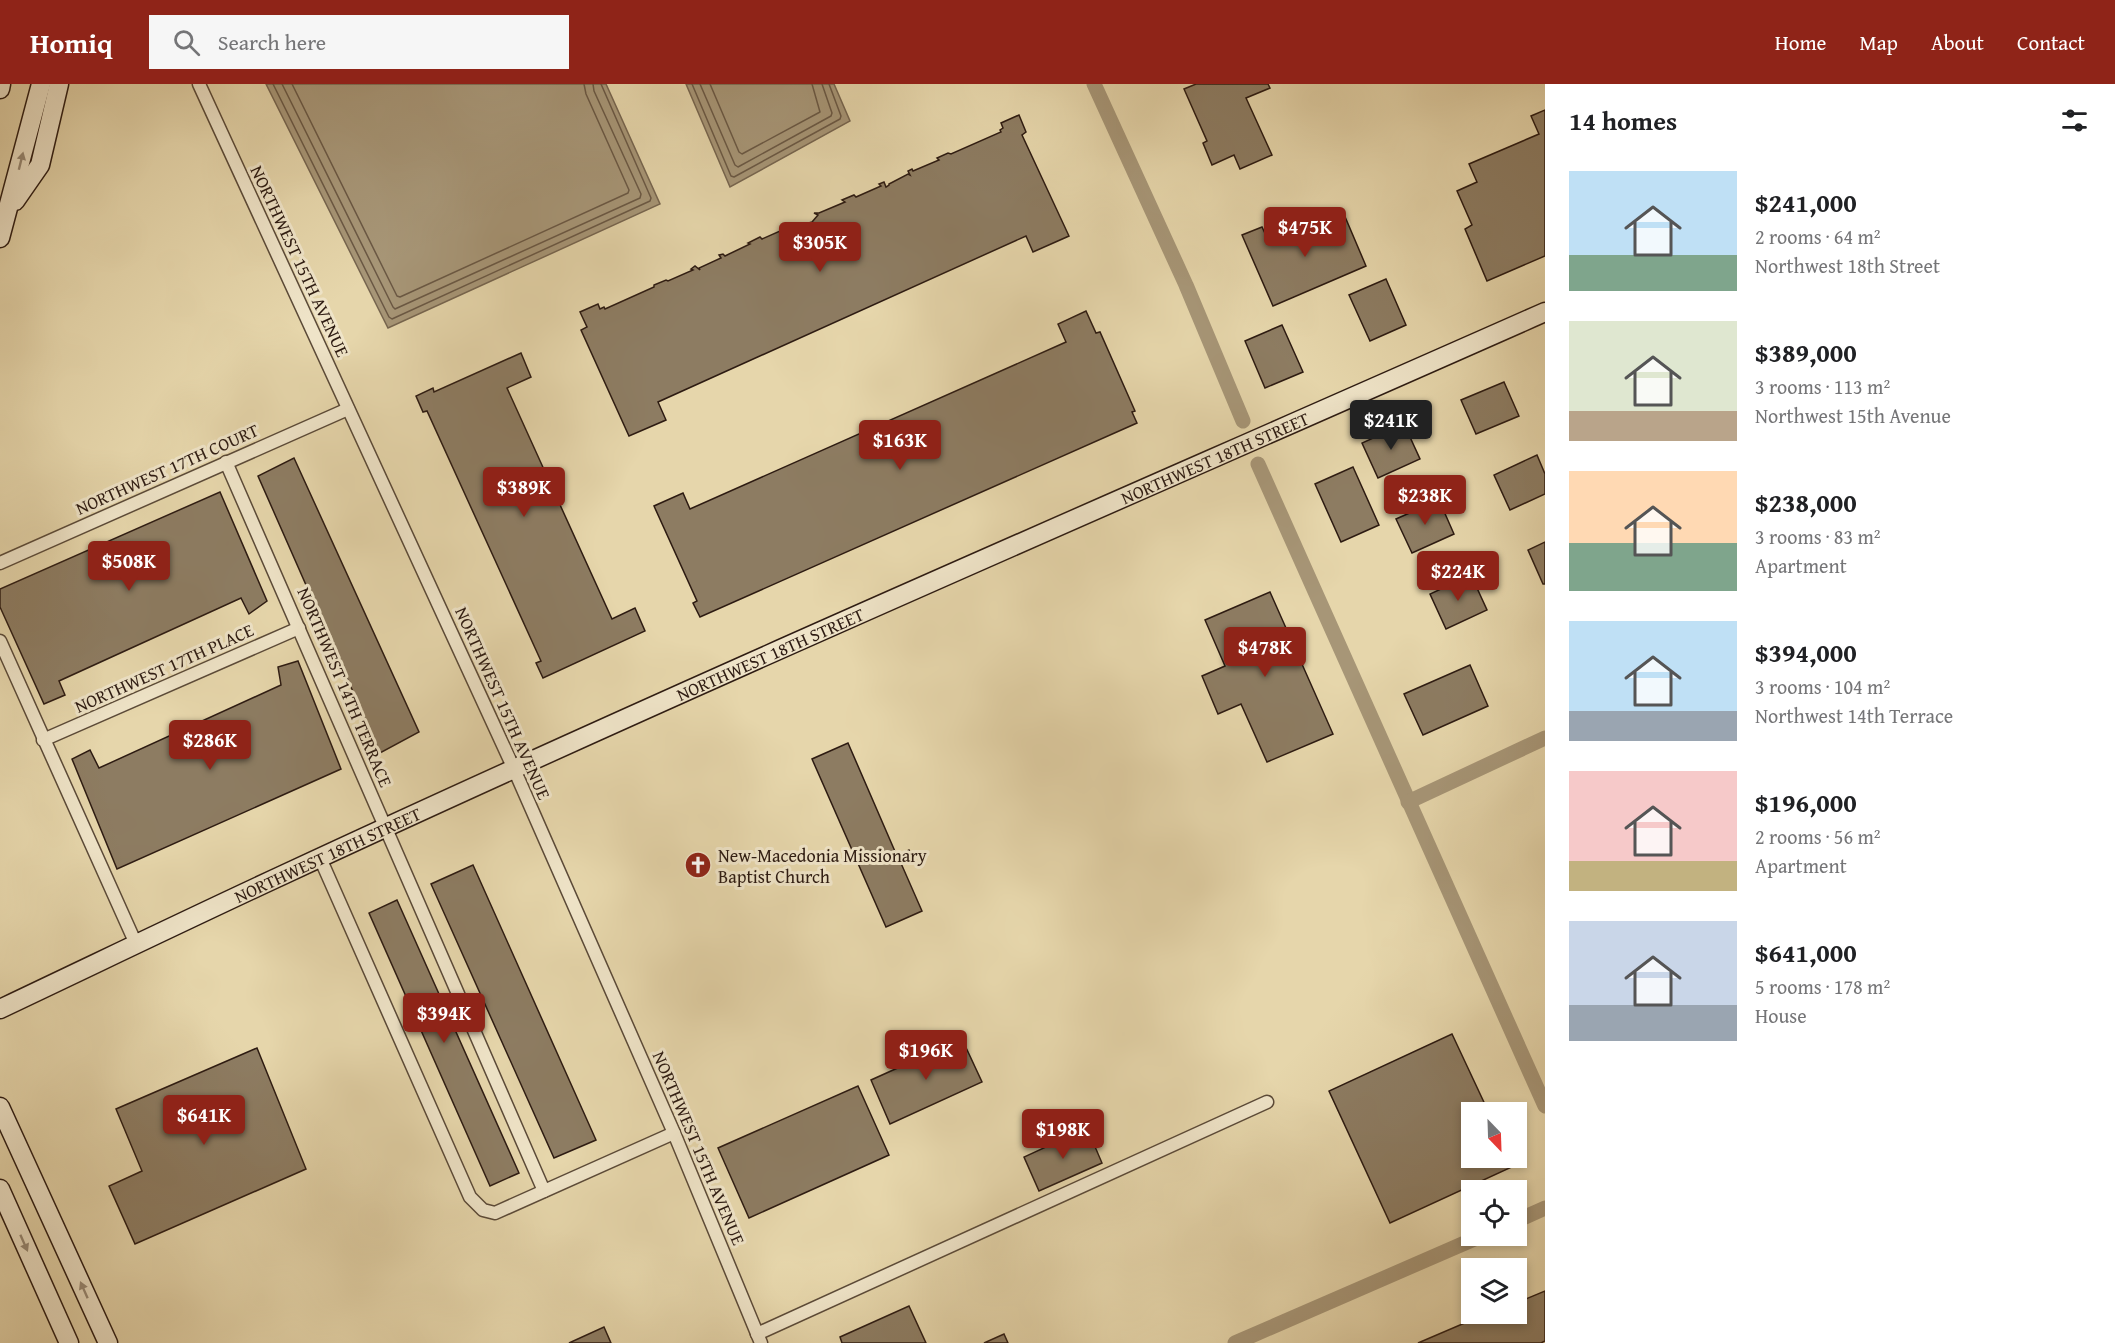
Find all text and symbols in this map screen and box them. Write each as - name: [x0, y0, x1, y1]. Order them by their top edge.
- search box: [149, 15, 569, 69]
- text: Homiq: [30, 22, 113, 63]
- icon: search: [170, 26, 203, 59]
- text: Search here: [218, 26, 326, 58]
- text: Home: [1775, 27, 1826, 58]
- text: Map: [1859, 27, 1898, 58]
- text: About: [1931, 27, 1984, 58]
- text: Contact: [2017, 27, 2085, 58]
- text: 14 homes: [1569, 101, 1677, 140]
- icon: filters: [2058, 104, 2091, 137]
- one-way arrow: [17, 152, 27, 170]
- street label: NORTHWEST 15TH AVENUE: [244, 161, 356, 361]
- text: $241,000: [1755, 183, 1857, 222]
- icon: home: [1617, 195, 1689, 267]
- pin: $475K: [1263, 207, 1347, 258]
- text: $475K: [1278, 212, 1332, 241]
- pin: $305K: [778, 222, 862, 273]
- text: 2 rooms · 64 m²: [1755, 222, 1881, 251]
- text: $305K: [793, 227, 847, 256]
- text: Northwest 18th Street: [1755, 251, 1940, 280]
- text: $389,000: [1755, 333, 1857, 372]
- icon: home: [1617, 345, 1689, 417]
- text: 3 rooms · 113 m²: [1755, 372, 1890, 401]
- pin: $241K: [1349, 400, 1433, 451]
- text: Northwest 15th Avenue: [1755, 401, 1951, 430]
- street label: NORTHWEST 18TH STREET: [1116, 404, 1313, 511]
- text: $241K: [1364, 405, 1418, 434]
- street label: NORTHWEST 17TH COURT: [71, 416, 263, 522]
- pin: $163K: [858, 420, 942, 471]
- text: $163K: [873, 425, 927, 454]
- pin: $389K: [482, 467, 566, 518]
- text: $389K: [497, 472, 551, 501]
- pin: $238K: [1383, 475, 1467, 526]
- text: $238K: [1398, 480, 1452, 509]
- text: $238,000: [1755, 483, 1857, 522]
- icon: home: [1617, 495, 1689, 567]
- text: 3 rooms · 83 m²: [1755, 522, 1881, 551]
- pin: $508K: [87, 541, 171, 592]
- text: $508K: [102, 546, 156, 575]
- pin: $224K: [1416, 551, 1500, 602]
- text: Apartment: [1755, 551, 1847, 580]
- text: $224K: [1431, 556, 1485, 585]
- street label: NORTHWEST 14TH TERRACE: [291, 583, 399, 791]
- street label: NORTHWEST 18TH STREET: [672, 600, 868, 708]
- street label: NORTHWEST 15TH AVENUE: [448, 602, 558, 804]
- street label: NORTHWEST 17TH PLACE: [70, 616, 258, 720]
- pin: $478K: [1223, 627, 1307, 678]
- text: $478K: [1238, 632, 1292, 661]
- text: $394,000: [1755, 633, 1857, 672]
- icon: home: [1617, 645, 1689, 717]
- text: 3 rooms · 104 m²: [1755, 672, 1890, 701]
- text: Northwest 14th Terrace: [1755, 701, 1953, 730]
- pin: $286K: [168, 720, 252, 771]
- text: $286K: [183, 725, 237, 754]
- text: $196,000: [1755, 783, 1857, 822]
- icon: home: [1617, 795, 1689, 867]
- street label: NORTHWEST 18TH STREET: [230, 800, 425, 909]
- text: 2 rooms · 56 m²: [1755, 822, 1881, 851]
- place label: New-Macedonia Missionary Baptist Church: [718, 842, 927, 890]
- church icon: New-Macedonia Missionary Baptist Church: [683, 850, 713, 880]
- text: Apartment: [1755, 851, 1847, 880]
- text: $641,000: [1755, 933, 1857, 972]
- icon: home: [1617, 945, 1689, 1017]
- text: 5 rooms · 178 m²: [1755, 972, 1890, 1001]
- pin: $394K: [402, 993, 486, 1044]
- text: $394K: [417, 998, 471, 1027]
- text: House: [1755, 1001, 1807, 1030]
- pin: $196K: [884, 1030, 968, 1081]
- text: $196K: [899, 1035, 953, 1064]
- street label: NORTHWEST 15TH AVENUE: [646, 1047, 752, 1249]
- pin: $641K: [162, 1095, 246, 1146]
- text: $641K: [177, 1100, 231, 1129]
- north arrow: [1461, 1102, 1527, 1168]
- map controls: [1461, 1102, 1527, 1324]
- pin: $198K: [1021, 1109, 1105, 1160]
- text: $198K: [1036, 1114, 1090, 1143]
- button: locate: [1461, 1180, 1527, 1246]
- one-way arrow: [19, 1234, 29, 1252]
- button: layers: [1461, 1258, 1527, 1324]
- one-way arrow: [80, 1281, 89, 1298]

